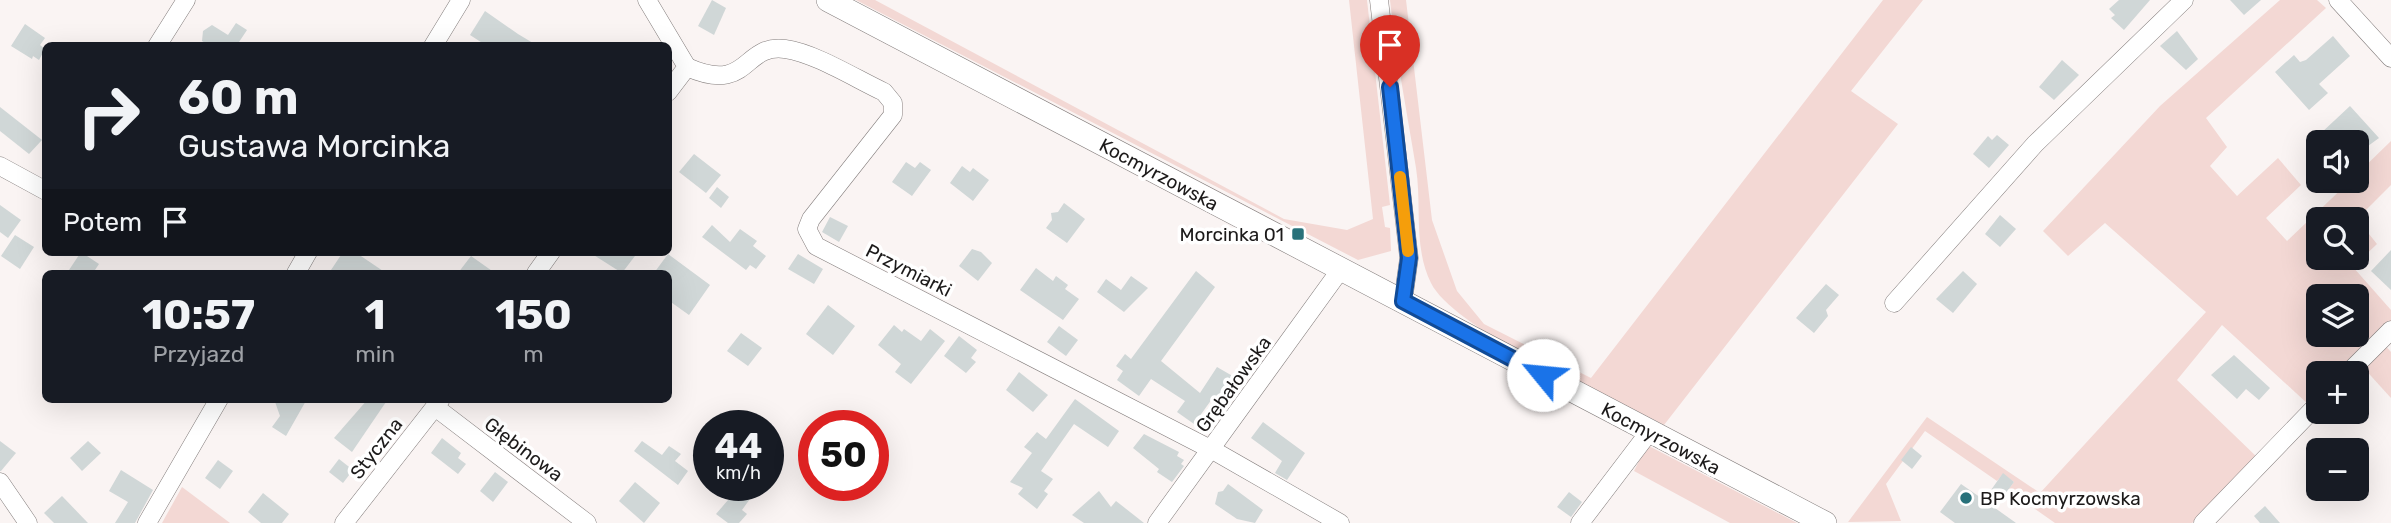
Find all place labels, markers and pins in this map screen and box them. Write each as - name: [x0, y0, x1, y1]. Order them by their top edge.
- pin: [1360, 15, 1420, 87]
- place label: Morcinka 01: [1179, 223, 1284, 246]
- marker: Morcinka 01: [1290, 226, 1306, 242]
- place label: BP Kocmyrzowska: [1980, 487, 2141, 510]
- marker: BP Kocmyrzowska: [1958, 490, 1974, 506]

